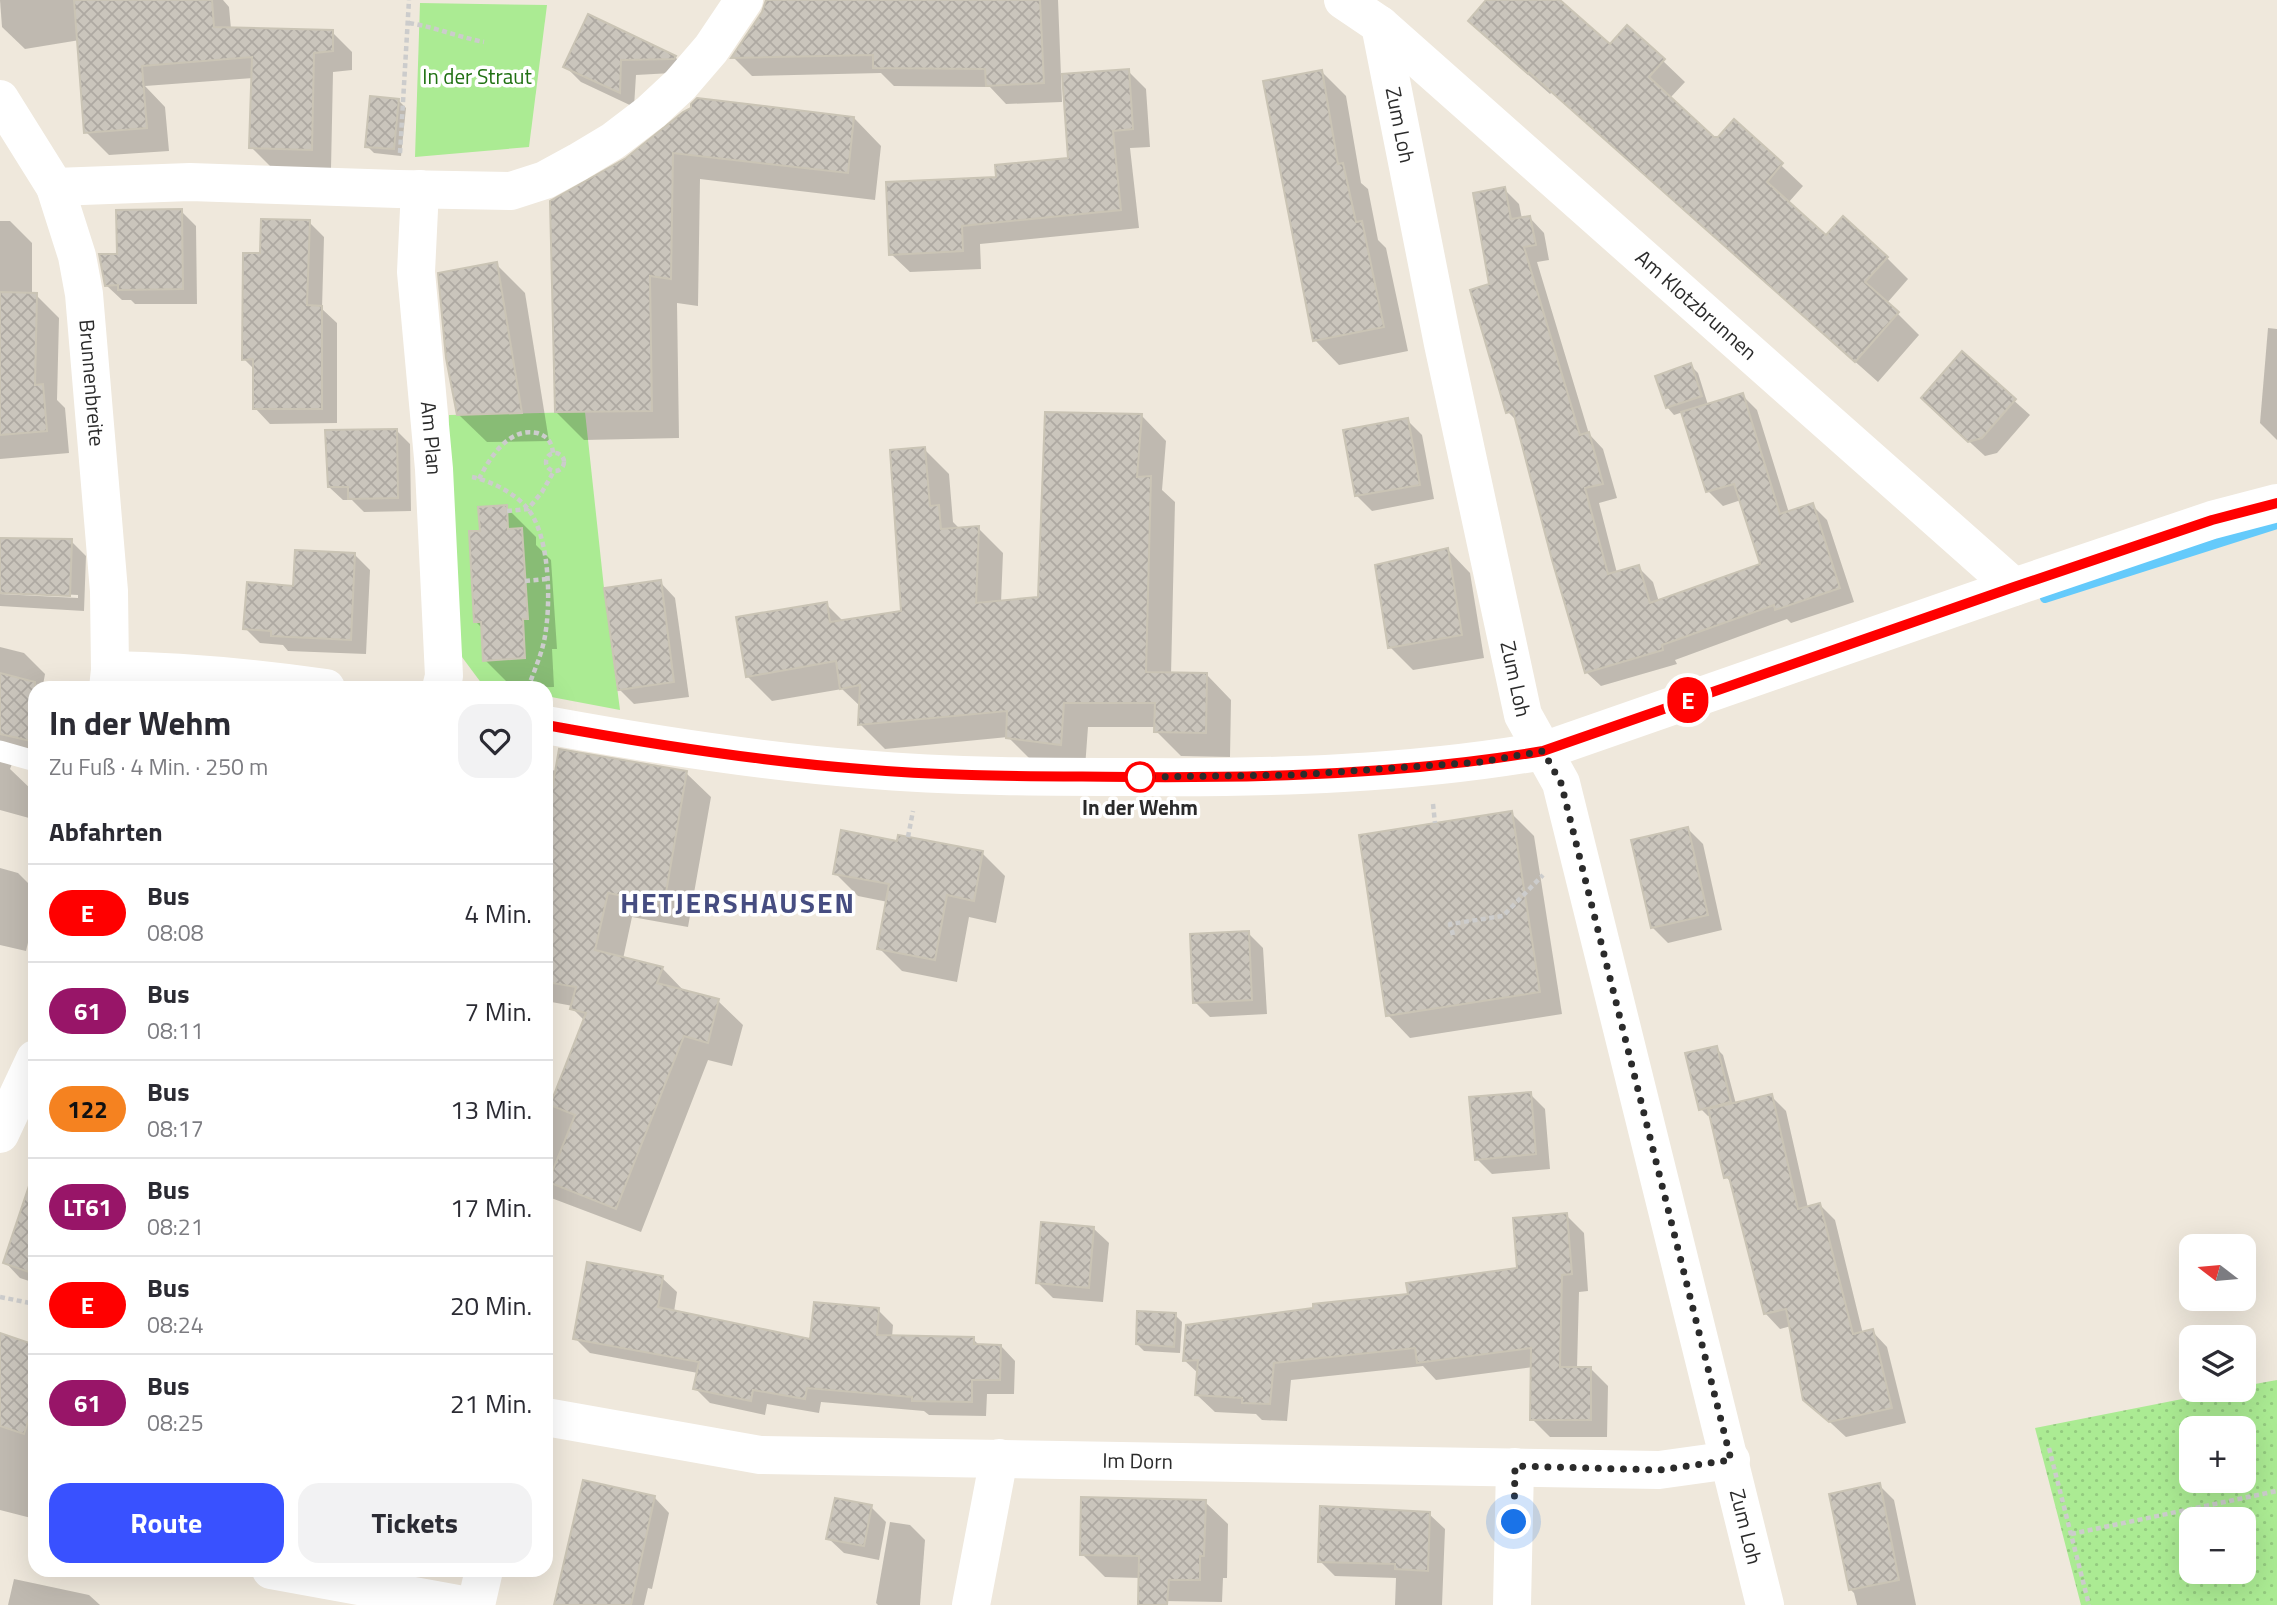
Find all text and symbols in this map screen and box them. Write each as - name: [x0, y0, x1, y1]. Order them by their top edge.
- park label: In der Straut: [422, 60, 532, 92]
- street label: Zum Loh: [1378, 84, 1424, 166]
- street label: Am Klotzbrunnen: [1629, 242, 1765, 367]
- street label: Brunnenbreite: [71, 318, 114, 447]
- street label: Am Plan: [413, 400, 451, 476]
- street label: Zum Loh: [1493, 638, 1540, 720]
- line badge: E: [1665, 677, 1711, 723]
- text: E: [1681, 682, 1695, 718]
- text: In der Wehm: [49, 698, 231, 748]
- button: heart: [458, 704, 532, 778]
- text: Zu Fuß · 4 Min. · 250 m: [49, 749, 268, 784]
- marker: In der Wehm: [1125, 762, 1155, 792]
- place label: In der Wehm: [1082, 791, 1198, 823]
- text: Abfahrten: [49, 812, 163, 851]
- text: Bus: [147, 876, 189, 915]
- district label: HETJERSHAUSEN: [620, 881, 856, 924]
- text: 4 Min.: [465, 894, 532, 933]
- text: E: [81, 895, 94, 931]
- text: 08:08: [147, 915, 204, 950]
- text: Bus: [147, 974, 189, 1013]
- text: 7 Min.: [465, 992, 532, 1031]
- text: 61: [74, 993, 101, 1029]
- text: 08:11: [147, 1013, 204, 1048]
- text: Bus: [147, 1072, 189, 1111]
- text: 13 Min.: [450, 1090, 532, 1129]
- text: 122: [67, 1091, 108, 1127]
- text: 08:17: [147, 1111, 204, 1146]
- text: Bus: [147, 1170, 190, 1209]
- text: 17 Min.: [450, 1188, 532, 1227]
- text: LT61: [63, 1189, 112, 1225]
- text: 08:21: [147, 1209, 204, 1244]
- north arrow: [2179, 1234, 2256, 1311]
- map controls: [2179, 1234, 2256, 1584]
- text: Bus: [147, 1268, 189, 1307]
- text: 20 Min.: [450, 1286, 532, 1325]
- text: E: [81, 1287, 94, 1323]
- text: 08:24: [147, 1307, 204, 1342]
- button: layers: [2179, 1325, 2256, 1402]
- text: Bus: [147, 1366, 189, 1405]
- text: 21 Min.: [450, 1384, 532, 1423]
- text: 61: [74, 1385, 101, 1421]
- text: 08:25: [147, 1405, 204, 1440]
- button: +: [2179, 1416, 2256, 1493]
- street label: Im Dorn: [1102, 1444, 1173, 1477]
- button: Route: [49, 1483, 284, 1563]
- button: Tickets: [298, 1483, 532, 1563]
- street label: Zum Loh: [1722, 1486, 1771, 1568]
- your location: [1496, 1504, 1531, 1539]
- button: −: [2179, 1507, 2256, 1584]

